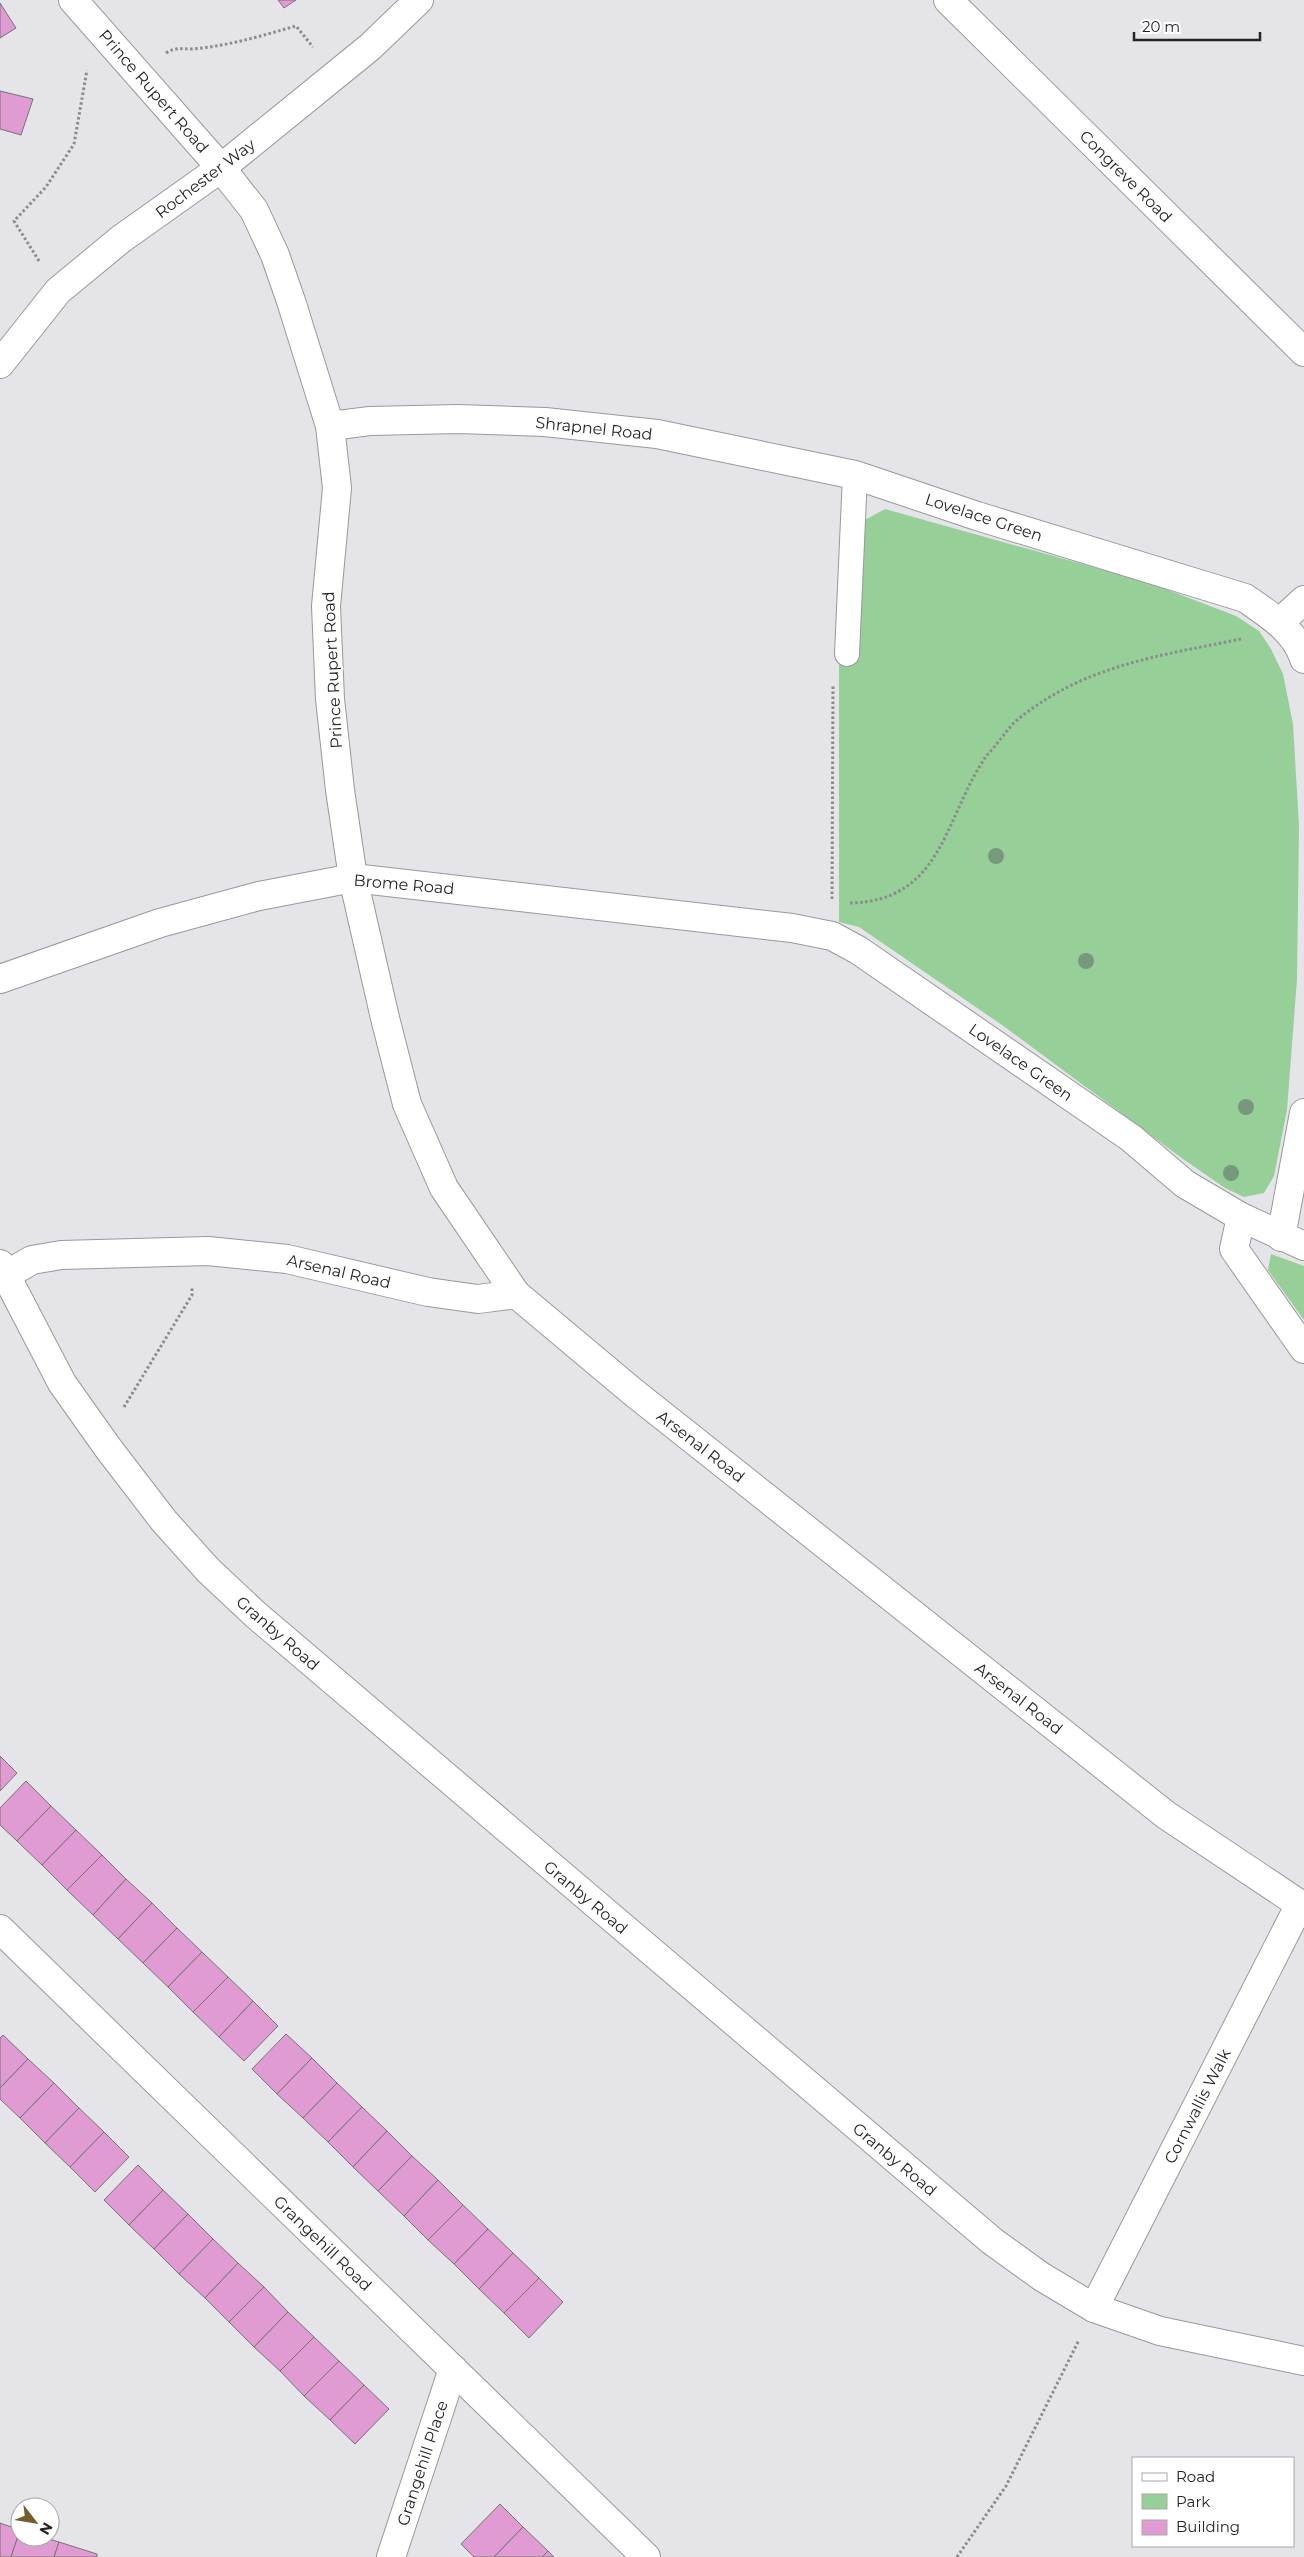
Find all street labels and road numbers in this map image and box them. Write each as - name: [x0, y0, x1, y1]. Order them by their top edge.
- street label: Prince Rupert Road: [95, 26, 212, 157]
- street label: Congreve Road: [1076, 126, 1176, 226]
- street label: Rochester Way: [152, 135, 259, 222]
- street label: Shrapnel Road: [535, 413, 653, 444]
- street label: Lovelace Green: [923, 490, 1045, 545]
- street label: Prince Rupert Road: [319, 591, 346, 749]
- street label: Brome Road: [353, 871, 455, 898]
- street label: Lovelace Green: [965, 1020, 1076, 1105]
- street label: Arsenal Road: [285, 1250, 393, 1293]
- street label: Arsenal Road: [653, 1406, 748, 1486]
- street label: Granby Road: [232, 1592, 323, 1675]
- street label: Arsenal Road: [971, 1658, 1066, 1738]
- street label: Granby Road: [540, 1857, 632, 1938]
- street label: Cornwallis Walk: [1160, 2045, 1235, 2167]
- street label: Granby Road: [849, 2119, 941, 2200]
- street label: Grangehill Road: [270, 2192, 376, 2295]
- street label: Grangehill Place: [393, 2398, 452, 2528]

